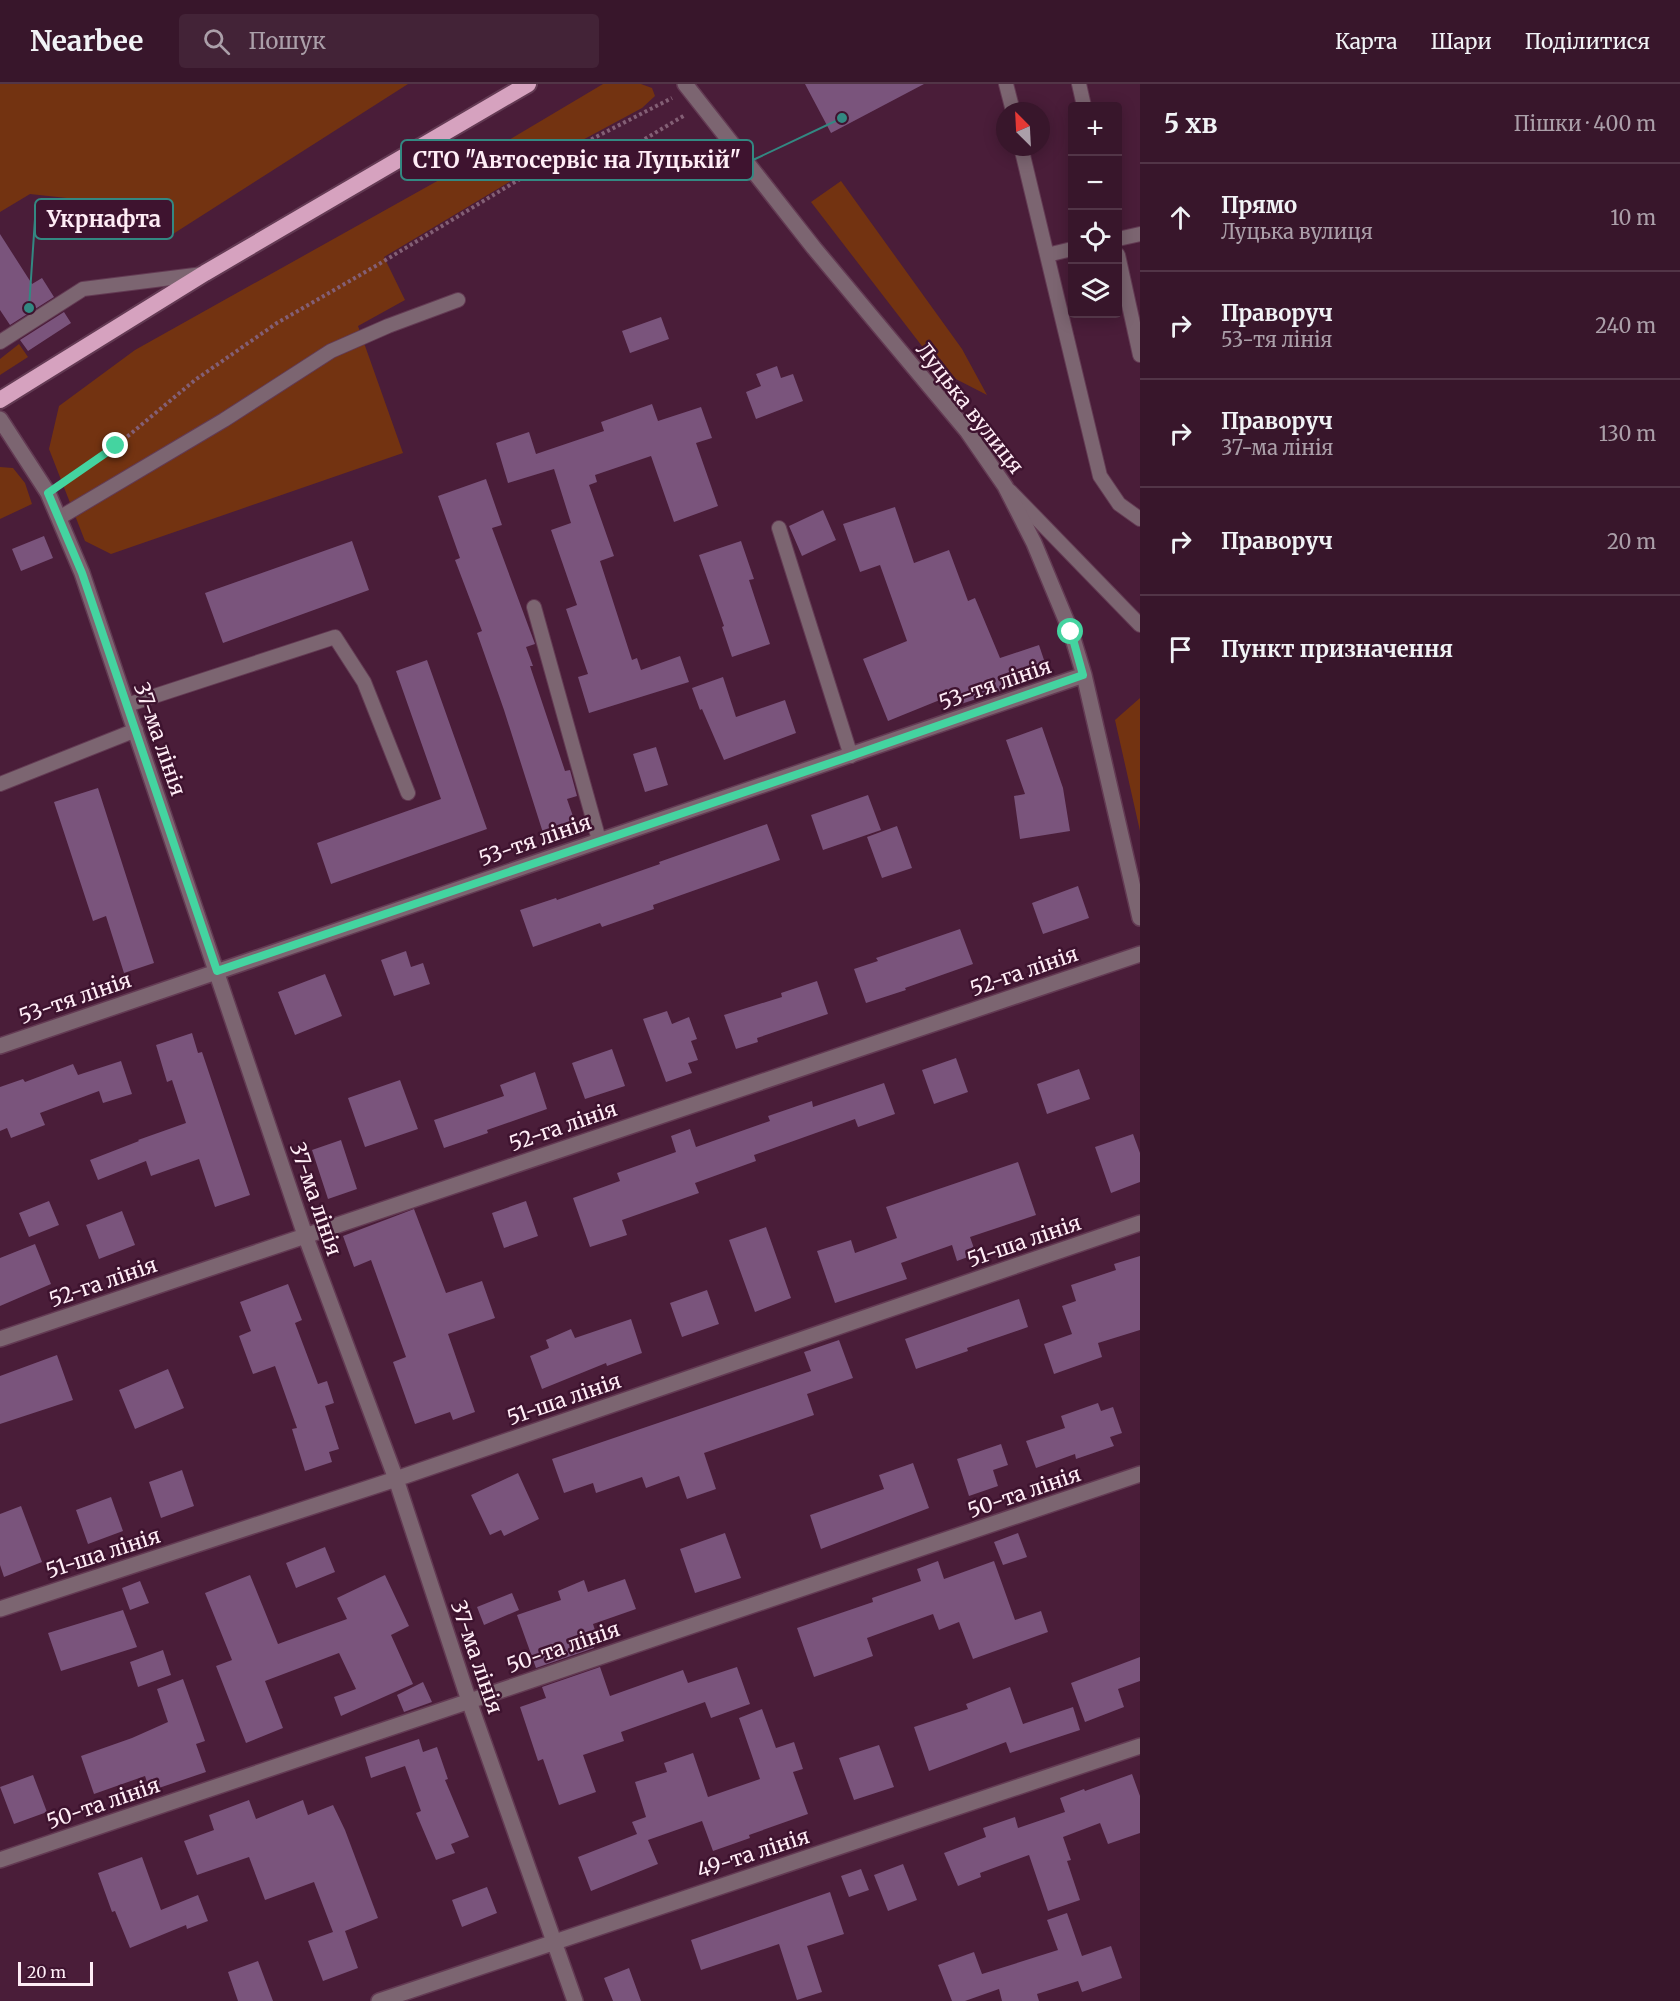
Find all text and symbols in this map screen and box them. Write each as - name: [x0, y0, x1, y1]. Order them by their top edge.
- search box: [179, 14, 599, 68]
- text: Nearbee: [30, 23, 143, 59]
- icon: search: [200, 25, 233, 58]
- text: Пошук: [248, 27, 326, 55]
- text: Карта: [1335, 28, 1397, 55]
- text: Шари: [1430, 28, 1492, 55]
- text: Поділитися: [1525, 28, 1650, 55]
- north arrow: [996, 102, 1050, 156]
- map controls: [1068, 102, 1122, 318]
- button: +: [1068, 102, 1122, 156]
- text: 5 хв: [1164, 107, 1218, 140]
- text: Пішки · 400 m: [1514, 111, 1656, 136]
- callout: СТО "Автосервіс на Луцькій": [401, 140, 753, 180]
- text: СТО "Автосервіс на Луцькій": [413, 146, 741, 174]
- button: −: [1068, 156, 1122, 210]
- text: Прямо: [1221, 191, 1297, 219]
- callout: Укрнафта: [35, 199, 173, 239]
- icon: ahead: [1164, 201, 1197, 234]
- text: Укрнафта: [46, 205, 161, 233]
- text: 10 m: [1610, 205, 1656, 230]
- button: locate: [1068, 210, 1122, 264]
- text: Луцька вулиця: [1221, 219, 1373, 244]
- button: layers: [1068, 264, 1122, 318]
- text: Праворуч: [1221, 299, 1333, 327]
- icon: right: [1164, 309, 1197, 342]
- text: 240 m: [1595, 313, 1656, 338]
- text: 53-тя лінія: [1221, 327, 1333, 352]
- street label: Луцька вулиця: [910, 337, 1030, 479]
- text: Праворуч: [1221, 407, 1333, 435]
- icon: right: [1164, 417, 1197, 450]
- text: 130 m: [1599, 421, 1656, 446]
- route end: [102, 432, 128, 458]
- text: 37-ма лінія: [1221, 435, 1333, 460]
- icon: right: [1164, 525, 1197, 558]
- text: Праворуч: [1221, 527, 1333, 555]
- text: 20 m: [1607, 529, 1656, 554]
- route start: [1057, 618, 1083, 644]
- icon: arrive: [1164, 633, 1197, 666]
- text: Пункт призначення: [1221, 635, 1453, 663]
- street label: 53-тя лінія: [935, 652, 1055, 716]
- street label: 37-ма лінія: [128, 679, 192, 799]
- street label: 53-тя лінія: [475, 808, 595, 872]
- street label: 52-га лінія: [966, 940, 1082, 1002]
- street label: 53-тя лінія: [15, 966, 135, 1030]
- street label: 52-га лінія: [505, 1095, 621, 1157]
- street label: 37-ма лінія: [284, 1139, 348, 1259]
- street label: 51-ша лінія: [963, 1209, 1085, 1273]
- street label: 52-га лінія: [45, 1251, 161, 1313]
- street label: 51-ша лінія: [503, 1367, 625, 1431]
- street label: 50-та лінія: [964, 1460, 1084, 1524]
- street label: 51-ша лінія: [42, 1522, 164, 1584]
- street label: 37-ма лінія: [445, 1597, 509, 1717]
- street label: 50-та лінія: [503, 1615, 623, 1679]
- street label: 50-та лінія: [43, 1771, 163, 1835]
- street label: 49-та лінія: [693, 1822, 813, 1884]
- scale bar: [18, 1959, 93, 1986]
- text: 20 m: [27, 1962, 66, 1982]

